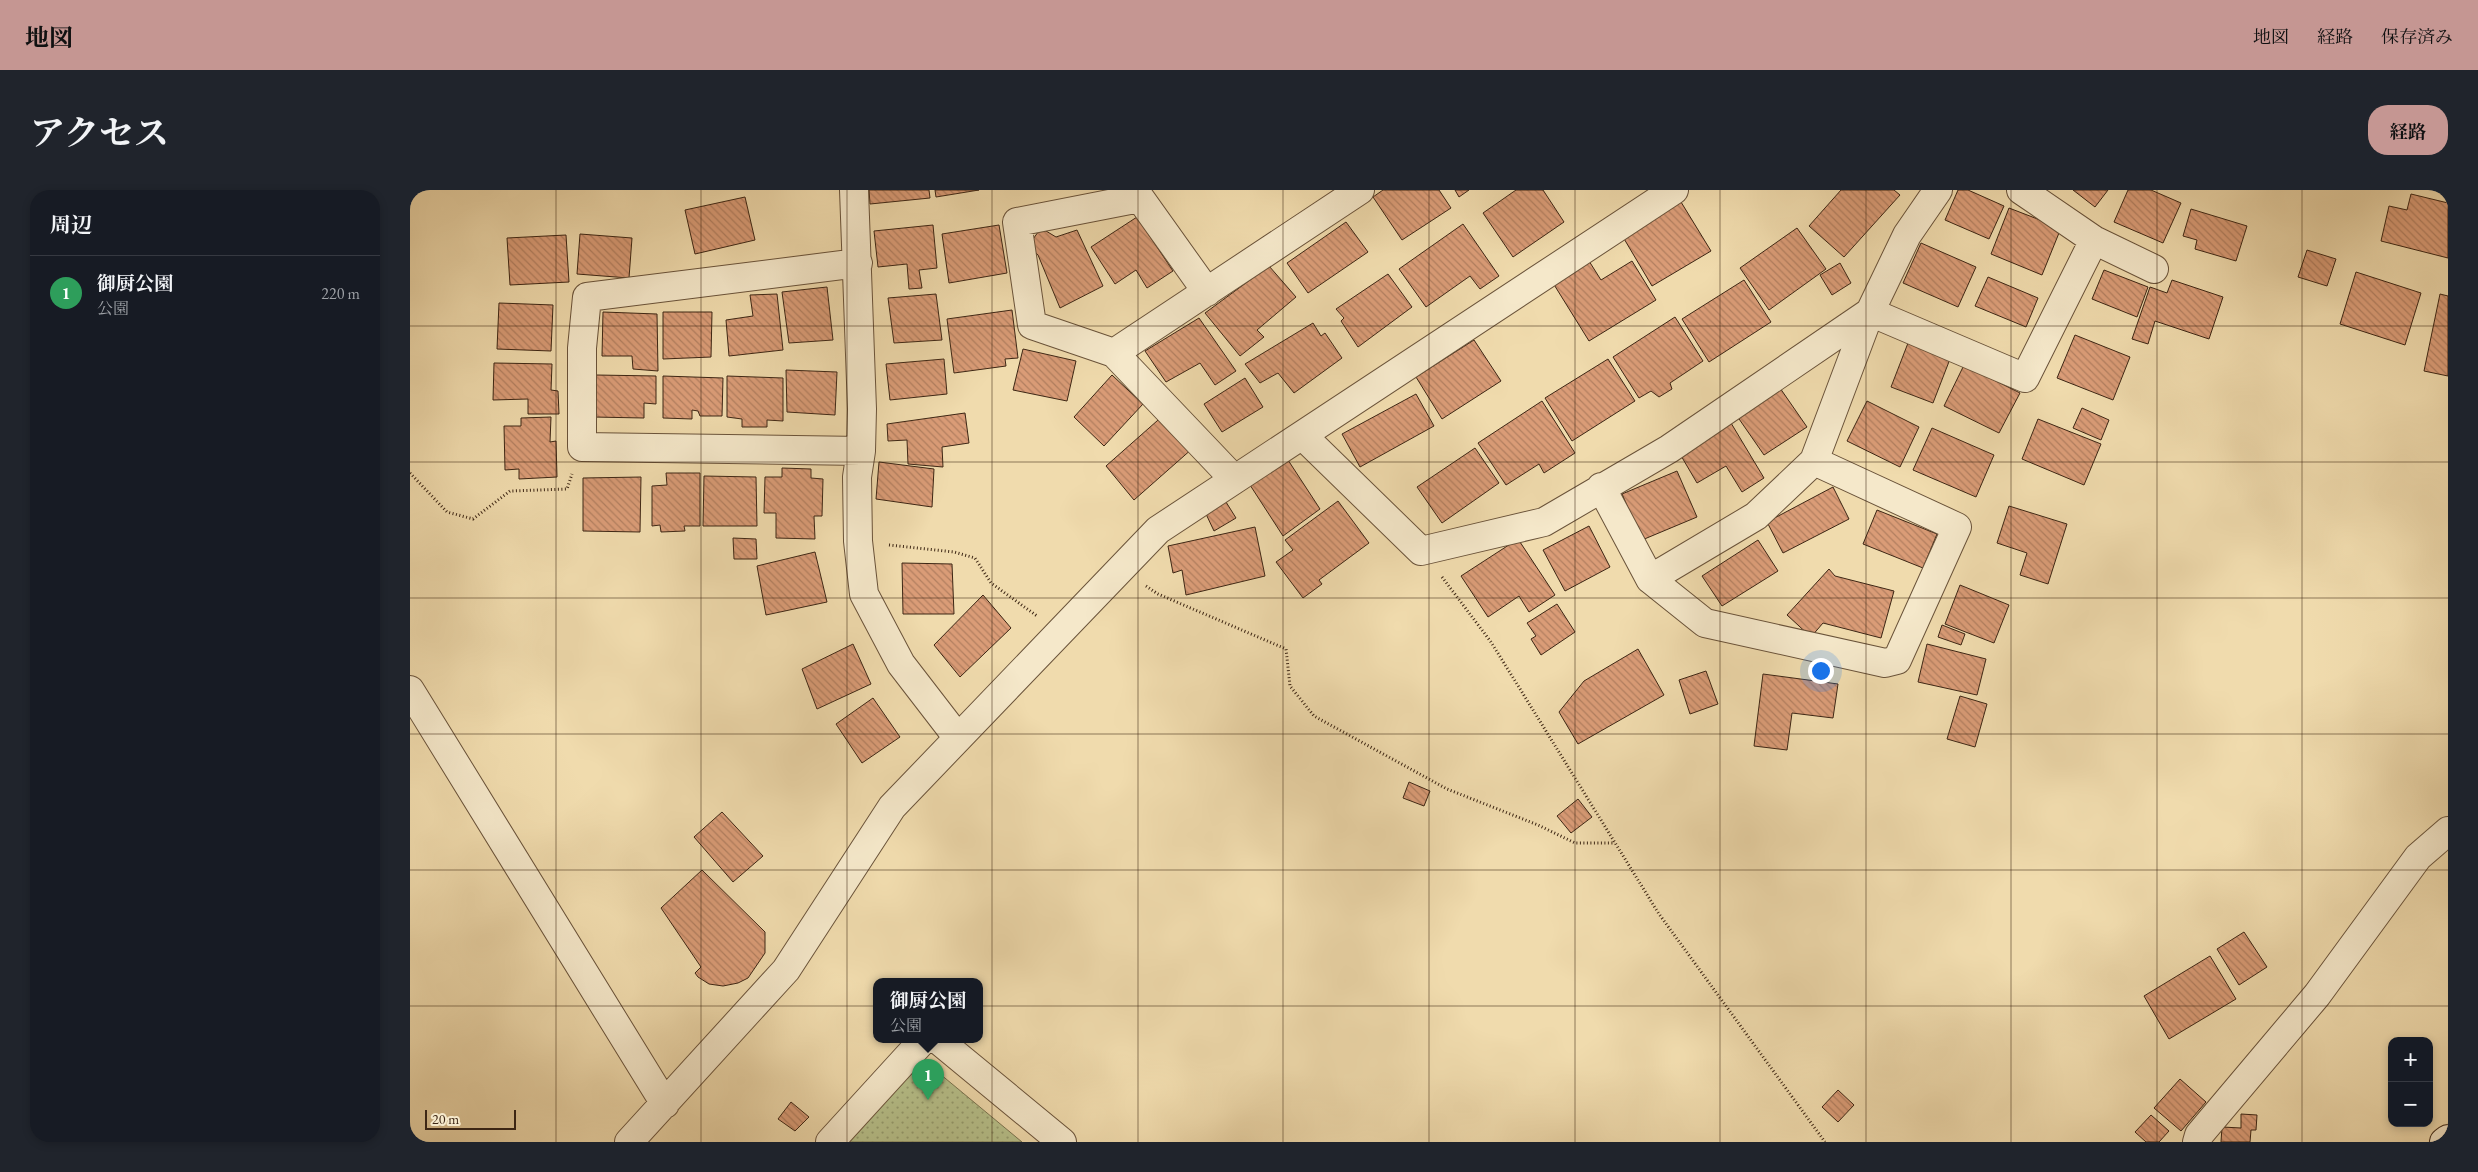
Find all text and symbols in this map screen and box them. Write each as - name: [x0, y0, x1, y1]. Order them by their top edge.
- text: 地図: [25, 22, 73, 53]
- text: 地図: [2253, 25, 2289, 48]
- text: 経路: [2317, 25, 2353, 48]
- text: 保存済み: [2381, 25, 2453, 48]
- button: 経路: [2368, 105, 2448, 155]
- text: アクセス: [30, 110, 169, 155]
- text: 周辺: [50, 211, 92, 238]
- text: 御厨公園: [97, 271, 173, 296]
- text: 1: [62, 283, 70, 304]
- text: 220 m: [321, 283, 360, 304]
- text: 公園: [97, 298, 129, 319]
- your location: [1808, 658, 1834, 684]
- popup: [873, 978, 983, 1043]
- text: 御厨公園: [890, 988, 966, 1013]
- text: 公園: [890, 1015, 922, 1036]
- map controls: [2388, 1037, 2433, 1127]
- button: +: [2388, 1037, 2433, 1082]
- pin: 1: [912, 1059, 944, 1100]
- button: −: [2388, 1082, 2433, 1127]
- scale bar: [425, 1107, 516, 1130]
- text: 20 m: [432, 1110, 459, 1128]

